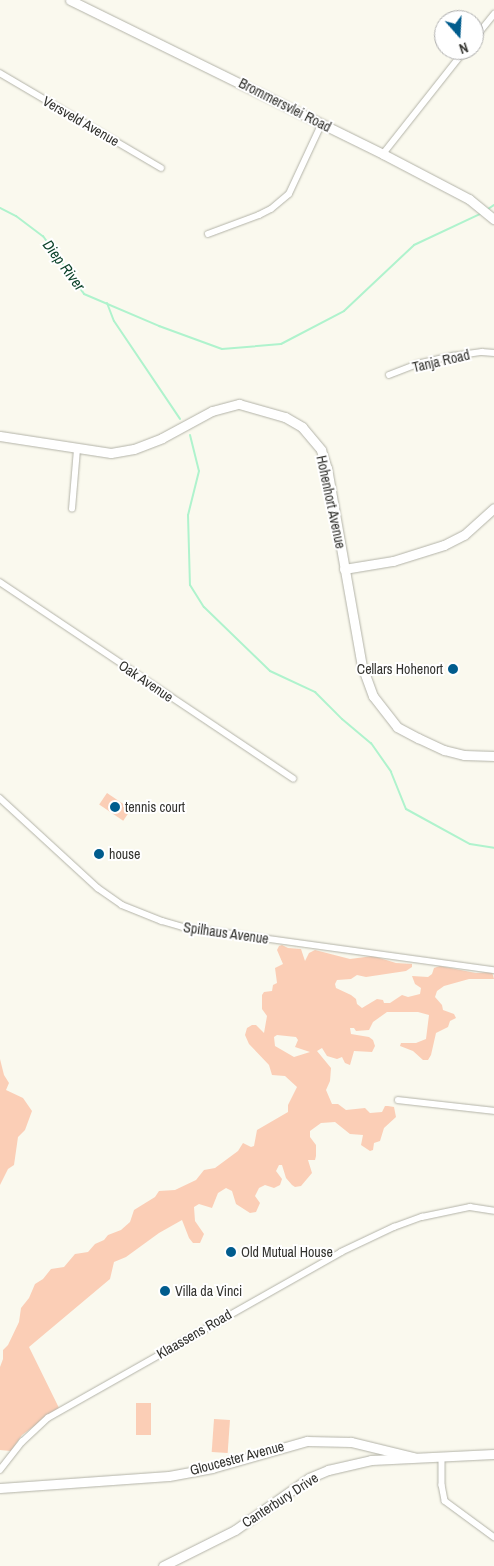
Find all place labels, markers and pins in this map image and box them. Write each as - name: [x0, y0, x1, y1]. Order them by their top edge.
- place label: Cellars Hohenort: [357, 661, 443, 677]
- marker: Cellars Hohenort: [447, 663, 459, 675]
- place label: tennis court: [125, 799, 185, 815]
- marker: tennis court: [109, 801, 121, 813]
- place label: house: [109, 846, 140, 862]
- marker: house: [93, 848, 105, 860]
- place label: Old Mutual House: [241, 1244, 333, 1260]
- marker: Old Mutual House: [225, 1246, 237, 1258]
- place label: Villa da Vinci: [175, 1283, 242, 1299]
- marker: Villa da Vinci: [159, 1285, 171, 1297]

